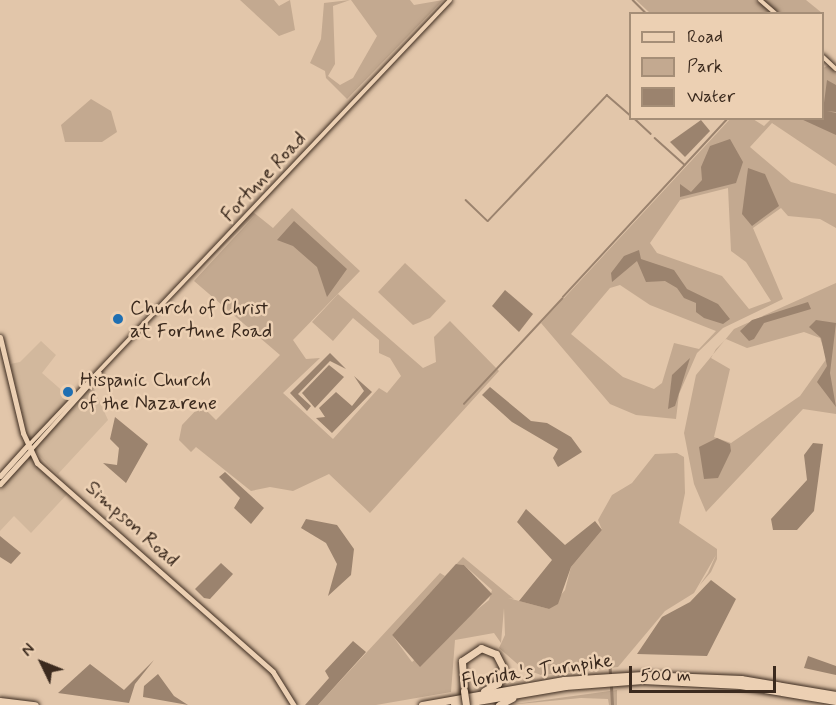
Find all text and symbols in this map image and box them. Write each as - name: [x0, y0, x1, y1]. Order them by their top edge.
- legend: [629, 12, 824, 120]
- text: Road: [687, 25, 723, 49]
- text: Park: [687, 55, 723, 79]
- text: Water: [687, 85, 735, 109]
- street label: Fortune Road: [217, 128, 311, 226]
- place label: Church of Christ at Fortune Road: [130, 296, 274, 343]
- marker: Church of Christ at Fortune Road: [111, 312, 125, 326]
- place label: Hispanic Church of the Nazarene: [80, 368, 216, 415]
- marker: Hispanic Church of the Nazarene: [61, 385, 75, 399]
- street label: Simpson Road: [81, 476, 183, 572]
- north arrow: [12, 633, 72, 693]
- text: N: [17, 639, 40, 661]
- street label: Florida's Turnpike: [460, 648, 614, 694]
- scale bar: [632, 654, 779, 692]
- text: 500 m: [640, 664, 691, 688]

